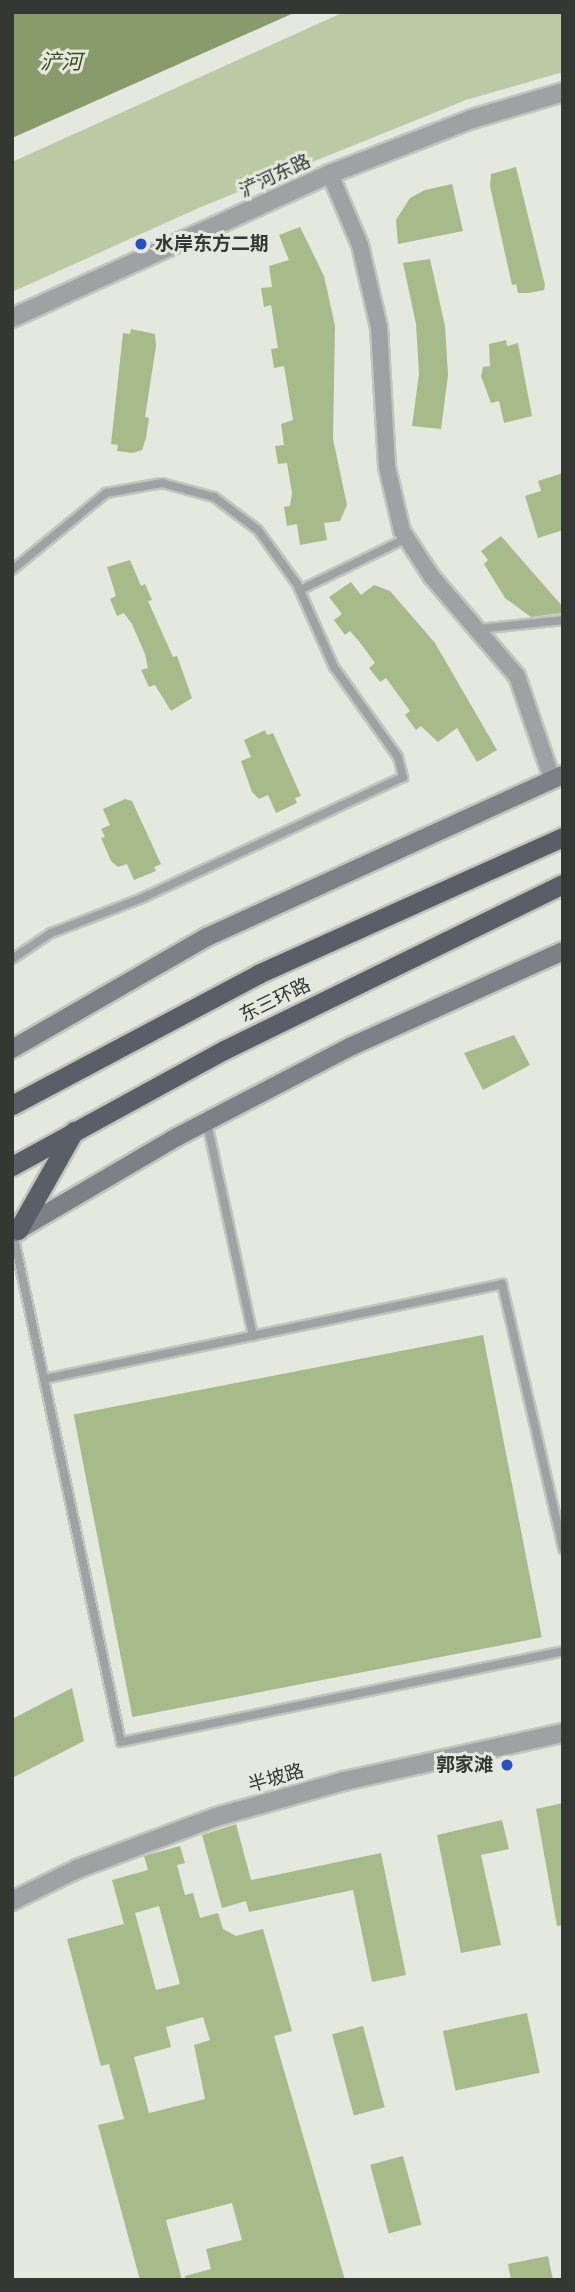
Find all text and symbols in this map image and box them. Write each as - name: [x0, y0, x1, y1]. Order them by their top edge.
- water label: 浐河: [40, 49, 82, 75]
- street label: 浐河东路: [236, 150, 314, 202]
- place label: 水岸东方二期: [155, 233, 269, 255]
- marker: 水岸东方二期: [133, 236, 149, 252]
- street label: 东三环路: [236, 973, 314, 1027]
- place label: 郭家滩: [436, 1754, 493, 1776]
- marker: 郭家滩: [499, 1757, 515, 1773]
- street label: 半坡路: [245, 1759, 307, 1797]

